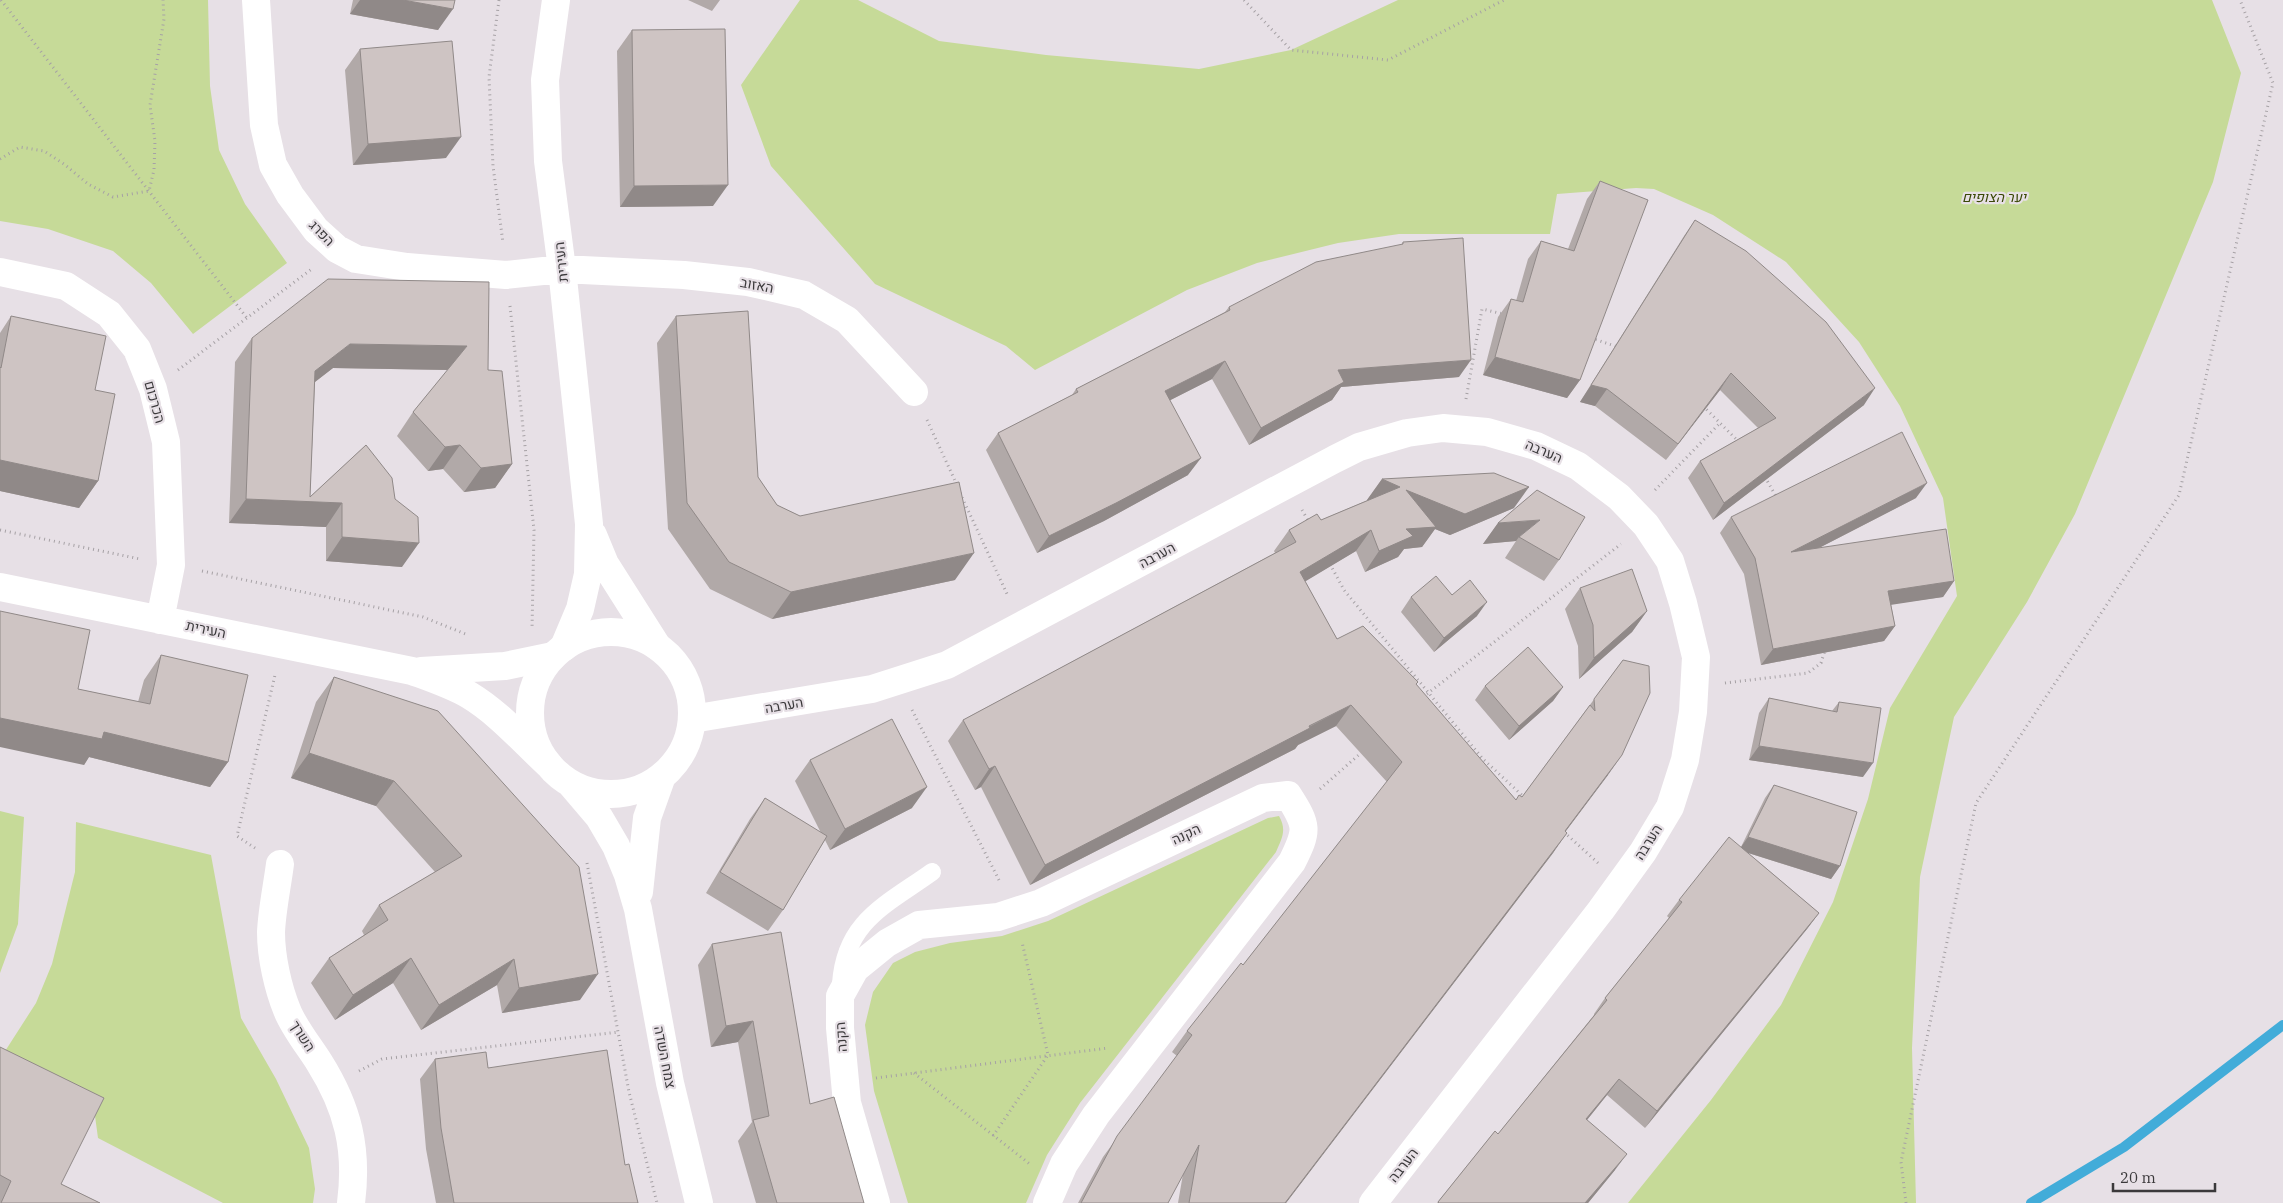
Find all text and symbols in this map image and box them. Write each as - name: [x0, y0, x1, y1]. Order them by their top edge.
- park label: יער הצופים: [1962, 188, 2028, 206]
- street label: הפרג: [305, 216, 339, 250]
- street label: העירית: [550, 241, 572, 283]
- street label: האזוב: [739, 273, 775, 297]
- street label: הכרכום: [140, 379, 170, 425]
- street label: הערבה: [1523, 435, 1565, 467]
- street label: הערבה: [1136, 538, 1178, 572]
- street label: העירית: [184, 616, 228, 642]
- street label: הערבה: [763, 693, 805, 717]
- street label: הקנה: [1168, 819, 1204, 849]
- street label: הערבה: [1630, 821, 1666, 863]
- street label: השרך: [286, 1017, 320, 1055]
- street label: הקנה: [831, 1021, 851, 1053]
- street label: צמח השדה: [650, 1024, 680, 1090]
- street label: הערבה: [1384, 1144, 1422, 1186]
- scale bar: [2113, 1160, 2216, 1192]
- text: 20 m: [2120, 1168, 2156, 1187]

